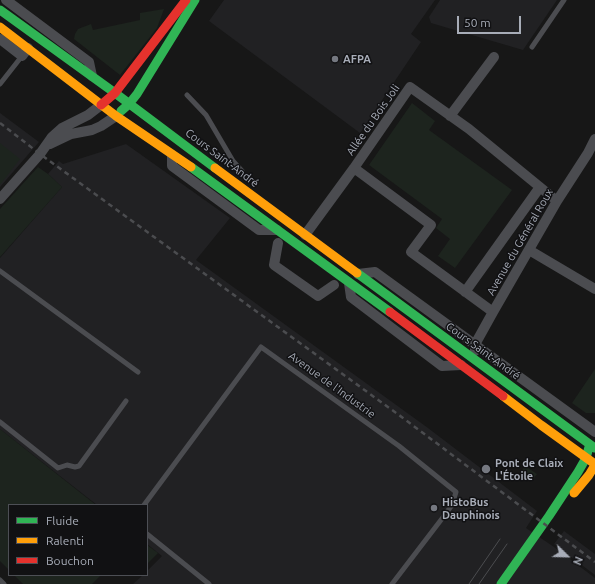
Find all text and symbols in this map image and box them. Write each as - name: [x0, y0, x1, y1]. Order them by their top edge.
- scale bar: [459, 8, 523, 34]
- text: 50 m: [464, 16, 491, 29]
- place label: AFPA: [343, 52, 371, 66]
- marker: AFPA: [330, 54, 340, 64]
- street label: Allée du Bois Joli: [344, 82, 402, 158]
- street label: Cours Saint-André: [183, 126, 261, 190]
- street label: Avenue du Général Roux: [484, 186, 556, 298]
- street label: Cours Saint-André: [443, 320, 523, 382]
- street label: Avenue de l'Industrie: [286, 349, 378, 421]
- place label: Pont de Claix L'Étoile: [495, 456, 563, 482]
- marker: Pont de Claix L'Étoile: [480, 463, 492, 475]
- place label: HistoBus Dauphinois: [442, 495, 500, 521]
- marker: HistoBus Dauphinois: [429, 503, 439, 513]
- legend: [8, 504, 148, 576]
- text: Fluide: [46, 514, 79, 527]
- text: Ralenti: [46, 534, 84, 547]
- north arrow: [547, 536, 587, 576]
- text: Bouchon: [46, 554, 94, 567]
- text: N: [571, 555, 585, 567]

